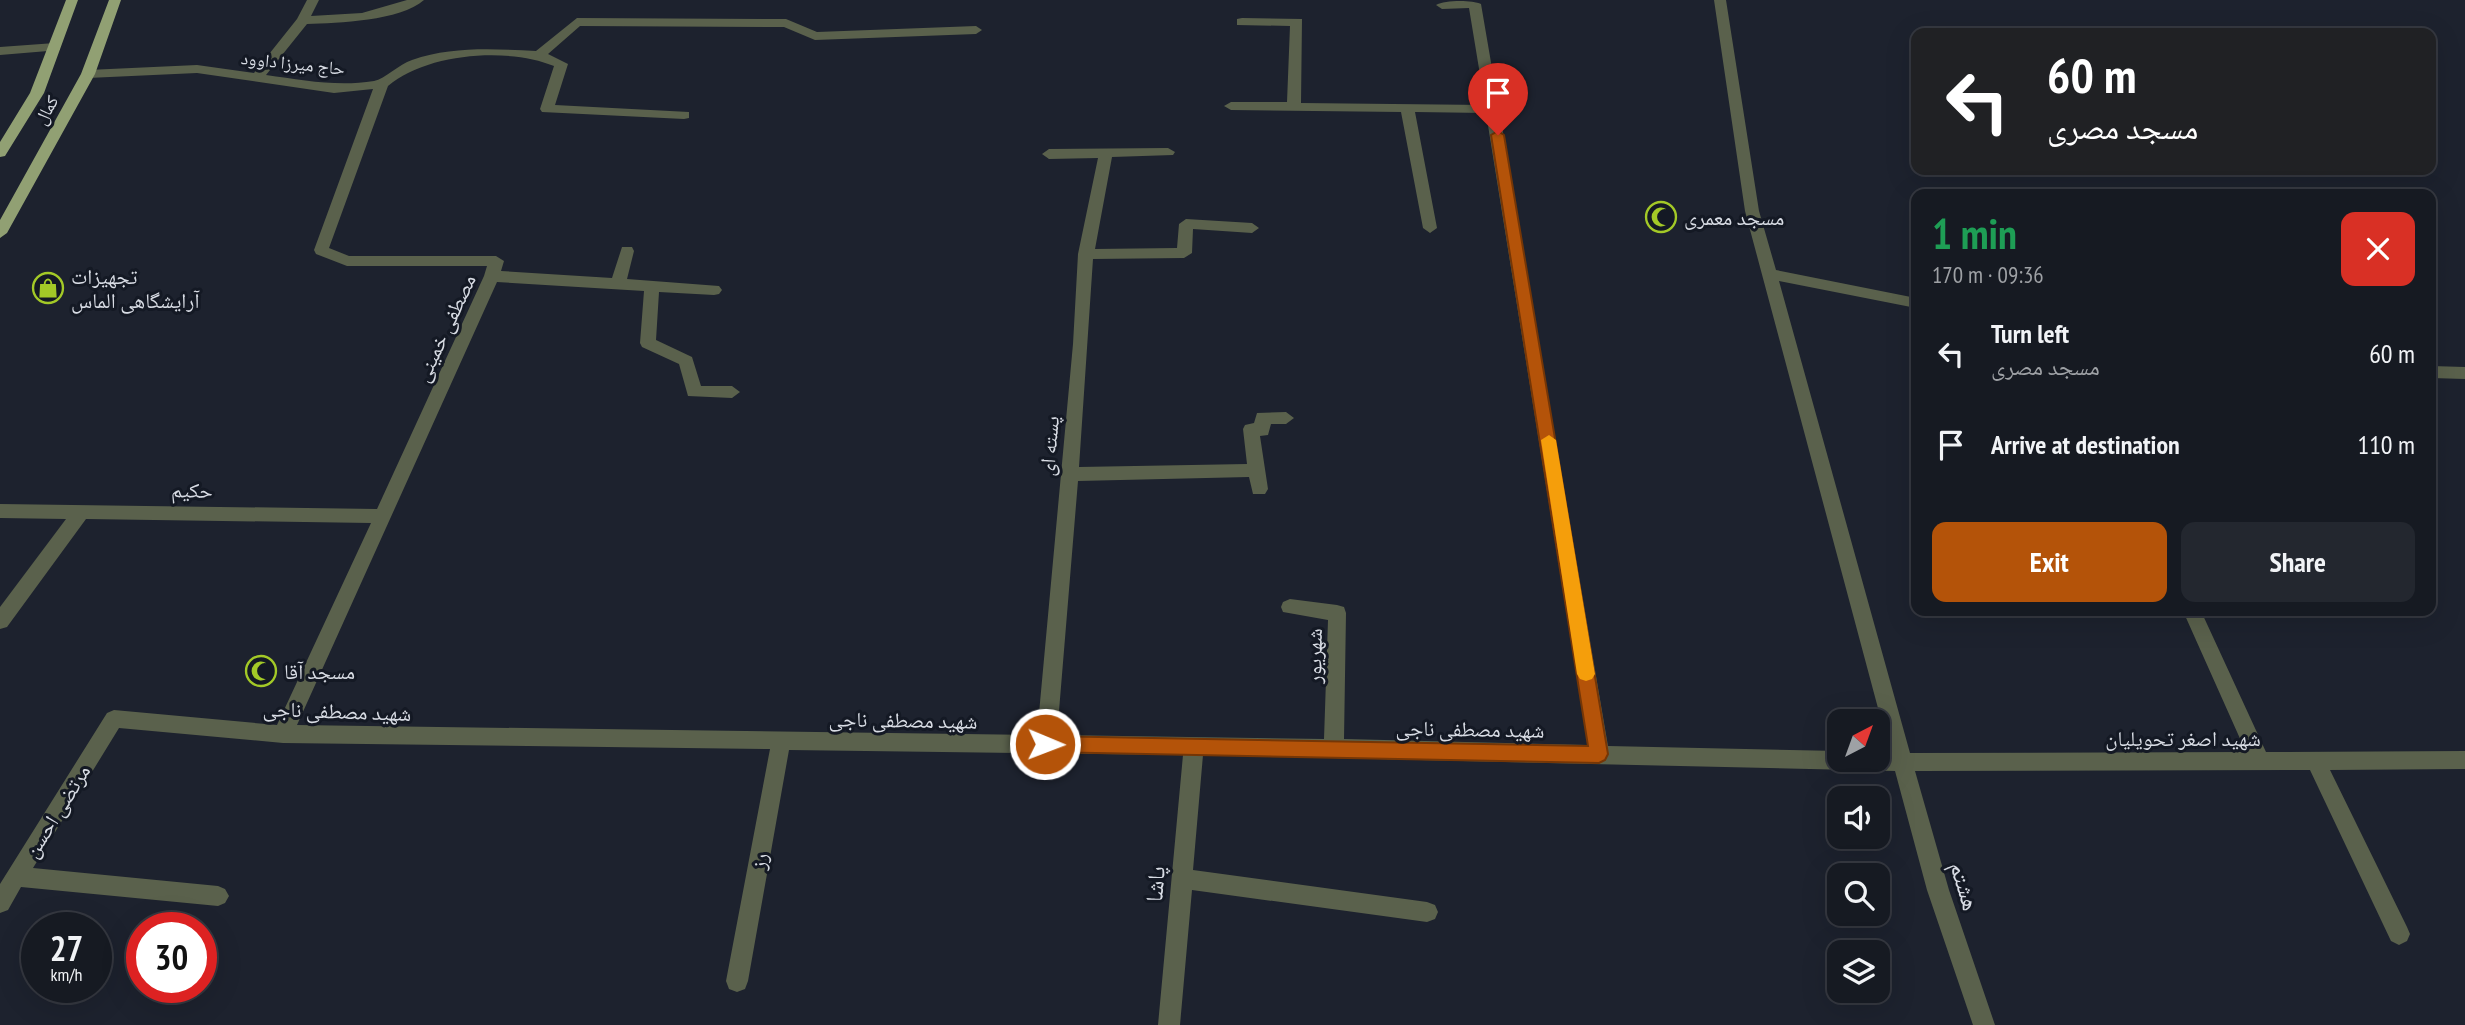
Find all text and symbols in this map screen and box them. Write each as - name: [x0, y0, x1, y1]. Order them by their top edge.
- text: 60 m: [2047, 43, 2136, 107]
- street label: حاج میرزا داوود: [240, 46, 346, 81]
- icon: left: [1932, 56, 2023, 147]
- pin: [1468, 63, 1528, 135]
- icon: arrive: [1479, 74, 1517, 112]
- street label: کمال: [29, 91, 64, 129]
- text: مسجد مصری: [2047, 106, 2198, 148]
- mosque icon: مسجد معمری: [1644, 200, 1678, 234]
- place label: مسجد معمری: [1684, 204, 1784, 231]
- text: 1 min: [1932, 206, 2017, 261]
- button: close: [2341, 212, 2415, 286]
- text: 170 m · 09:36: [1932, 260, 2044, 289]
- place label: تجهیزات آرایشگاهی الماس: [71, 263, 200, 314]
- street label: مصطفی خمینی: [408, 270, 482, 386]
- shop icon: تجهیزات آرایشگاهی الماس: [31, 271, 65, 305]
- text: Turn left: [1991, 317, 2069, 350]
- icon: left: [1932, 335, 1970, 373]
- text: 60 m: [2369, 337, 2415, 370]
- text: مسجد مصری: [1991, 352, 2100, 381]
- street label: پسته ای: [1033, 415, 1065, 477]
- icon: arrive: [1932, 426, 1970, 464]
- text: Arrive at destination: [1991, 428, 2180, 461]
- text: 110 m: [2357, 428, 2415, 461]
- street label: حکیم: [171, 476, 213, 505]
- button: Exit: [1932, 522, 2167, 602]
- button: Share: [2181, 522, 2415, 602]
- street label: شهریور: [1300, 628, 1328, 685]
- mosque icon: مسجد آقا: [244, 654, 278, 688]
- place label: مسجد آقا: [284, 658, 355, 685]
- street label: شهید مصطفی ناجی: [262, 695, 412, 727]
- street label: شهید مصطفی ناجی: [828, 705, 978, 735]
- position arrow: [1008, 707, 1082, 781]
- north arrow: [1827, 709, 1890, 772]
- map controls: [1827, 709, 1890, 1003]
- street label: شهید مصطفی ناجی: [1395, 714, 1545, 744]
- street label: شهید اصغر تحویلیان: [2105, 725, 2261, 752]
- street label: مرتضی احسن: [18, 759, 96, 863]
- button: sound: [1827, 786, 1890, 849]
- street label: رز: [744, 851, 774, 872]
- street label: هشتم: [1942, 858, 1987, 914]
- button: search: [1827, 863, 1890, 926]
- street label: پاشا: [1138, 865, 1172, 903]
- speed limit sign: 30: [126, 912, 217, 1003]
- text: 27: [50, 925, 83, 971]
- button: layers: [1827, 940, 1890, 1003]
- text: km/h: [51, 963, 82, 986]

